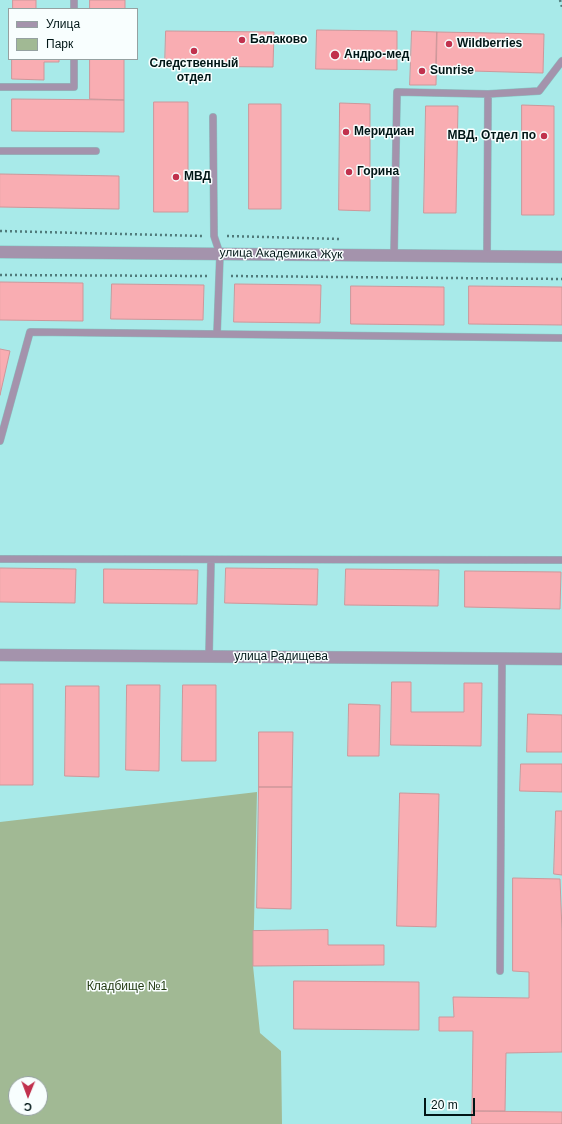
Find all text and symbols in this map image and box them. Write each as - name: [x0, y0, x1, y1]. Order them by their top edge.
- legend: [8, 8, 138, 60]
- text: Улица: [46, 17, 80, 31]
- place label: Балаково: [250, 33, 307, 47]
- marker: Балаково: [237, 35, 247, 45]
- text: Парк: [46, 37, 73, 51]
- place label: Wildberries: [457, 37, 522, 51]
- marker: Wildberries: [444, 39, 454, 49]
- marker: Следственный отдел: [189, 46, 199, 56]
- place label: Андро-мед: [344, 48, 409, 62]
- marker: Андро-мед: [329, 49, 341, 61]
- place label: Следственный отдел: [150, 57, 238, 85]
- place label: Sunrise: [430, 64, 474, 78]
- marker: Sunrise: [417, 66, 427, 76]
- place label: Меридиан: [354, 125, 414, 139]
- marker: Меридиан: [341, 127, 351, 137]
- place label: МВД, Отдел по: [447, 129, 536, 143]
- marker: МВД, Отдел по: [539, 131, 549, 141]
- place label: Горина: [357, 165, 399, 179]
- marker: Горина: [344, 167, 354, 177]
- place label: МВД: [184, 170, 211, 184]
- marker: МВД: [171, 172, 181, 182]
- street label: улица Академика Жук: [219, 246, 343, 262]
- street label: улица Радищева: [234, 650, 328, 664]
- park label: Кладбище №1: [87, 980, 167, 994]
- north arrow: [8, 1076, 48, 1116]
- scale bar: [426, 1090, 477, 1116]
- text: 20 m: [431, 1098, 458, 1112]
- text: С: [24, 1101, 32, 1113]

